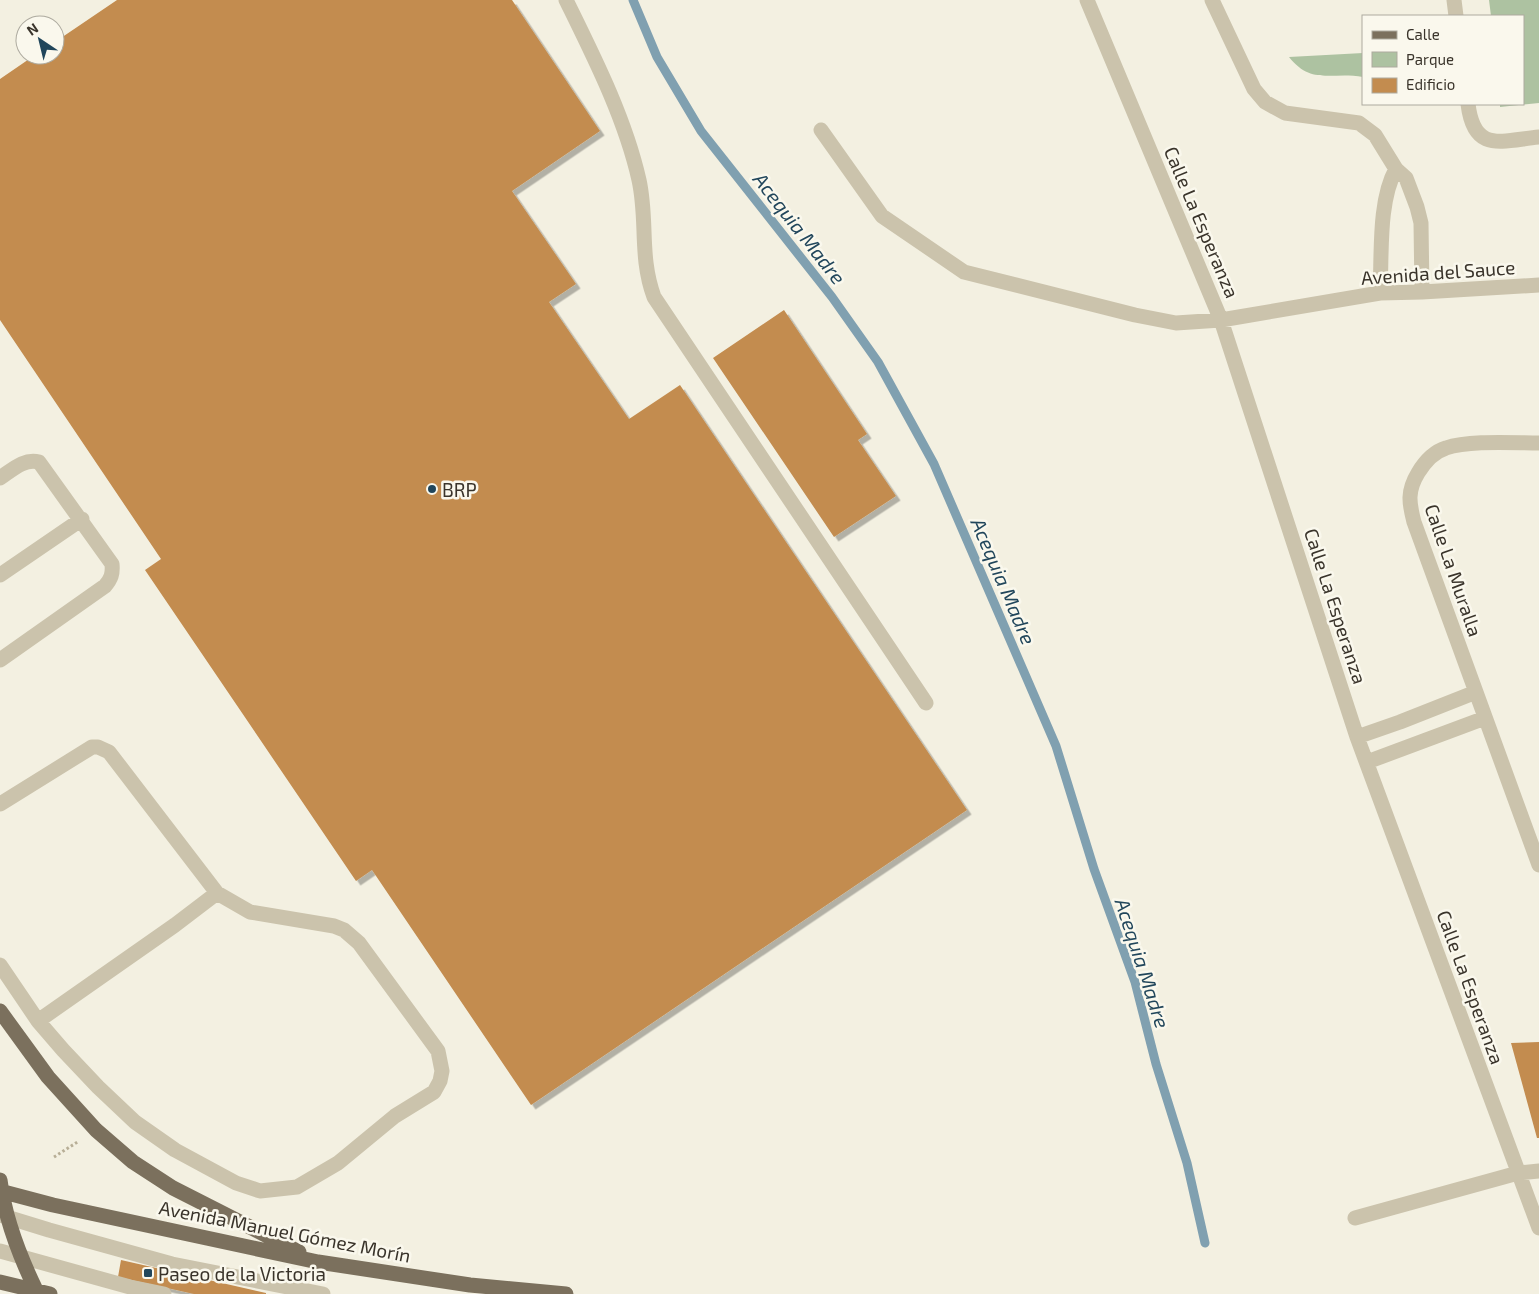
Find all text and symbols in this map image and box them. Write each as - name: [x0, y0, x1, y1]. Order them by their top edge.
- north arrow: [15, 15, 65, 65]
- legend: [1362, 15, 1524, 105]
- text: N: [23, 19, 41, 39]
- text: Calle: [1406, 25, 1440, 43]
- text: Parque: [1406, 50, 1454, 68]
- text: Edificio: [1406, 75, 1455, 93]
- street label: Calle La Esperanza: [1160, 143, 1244, 301]
- water label: Acequia Madre: [748, 167, 851, 289]
- street label: Avenida del Sauce: [1360, 255, 1516, 289]
- place label: BRP: [442, 478, 477, 501]
- marker: BRP: [426, 483, 438, 495]
- street label: Calle La Muralla: [1421, 501, 1487, 639]
- water label: Acequia Madre: [966, 513, 1042, 648]
- street label: Calle La Esperanza: [1300, 525, 1372, 687]
- water label: Acequia Madre: [1110, 894, 1175, 1031]
- street label: Calle La Esperanza: [1432, 907, 1510, 1067]
- street label: Avenida Manuel Gómez Morín: [157, 1195, 413, 1267]
- place label: Paseo de la Victoria: [158, 1262, 326, 1285]
- marker: Paseo de la Victoria: [142, 1267, 154, 1279]

